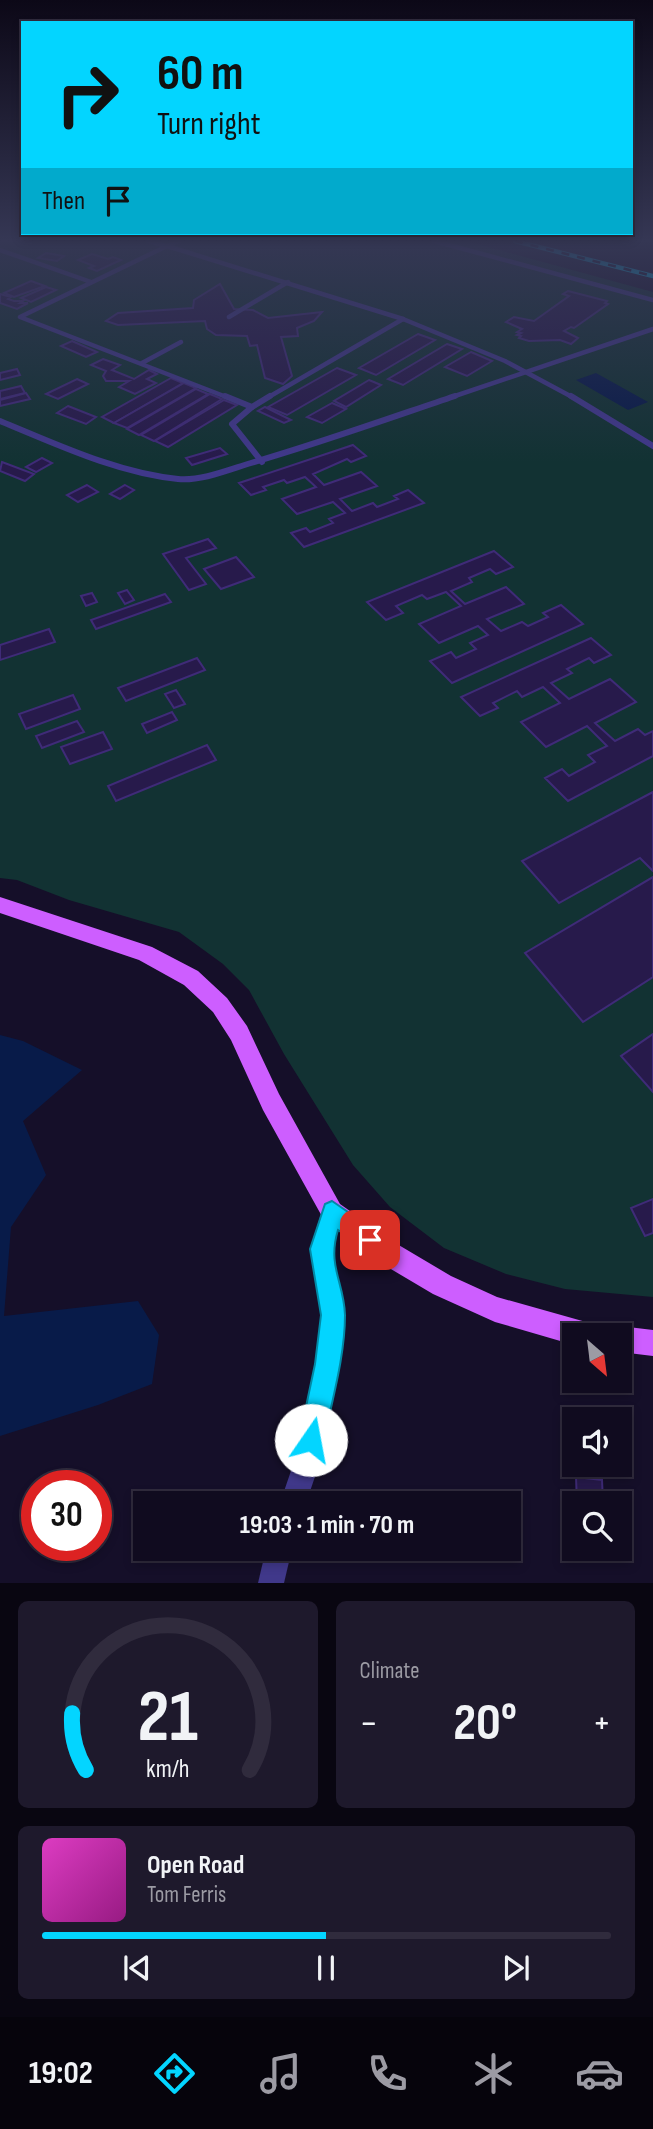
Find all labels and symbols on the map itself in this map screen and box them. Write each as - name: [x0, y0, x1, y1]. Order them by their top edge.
- pin: [340, 1210, 400, 1270]
- north arrow: [562, 1323, 632, 1393]
- position arrow: [274, 1403, 348, 1477]
- speed limit sign: 30: [21, 1470, 112, 1561]

